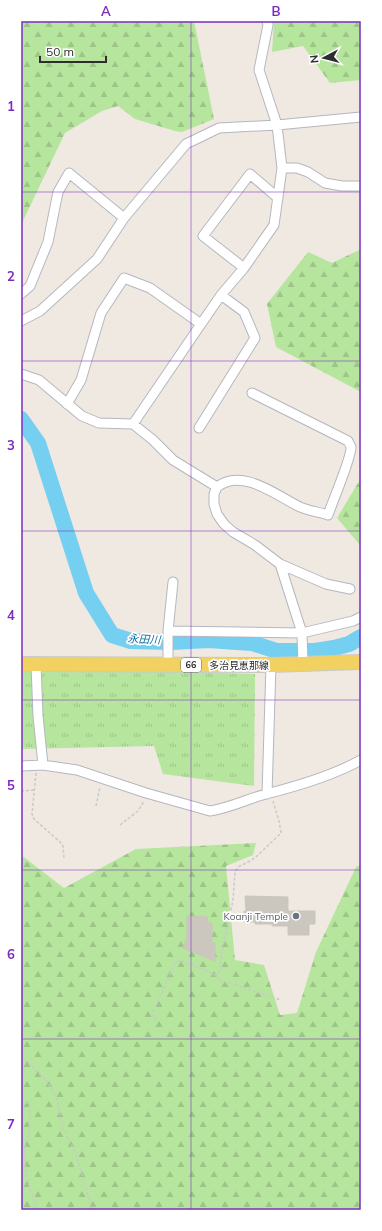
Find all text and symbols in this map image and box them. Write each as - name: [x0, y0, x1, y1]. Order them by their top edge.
- text: A: [101, 3, 111, 19]
- text: B: [272, 3, 281, 19]
- scale bar: [40, 38, 106, 64]
- north arrow: [304, 38, 344, 78]
- text: 50 m: [46, 44, 74, 59]
- text: N: [307, 54, 322, 64]
- text: 1: [7, 98, 15, 114]
- text: 2: [7, 268, 15, 284]
- text: 3: [7, 437, 15, 453]
- text: 4: [7, 607, 15, 623]
- water label: 永田川: [127, 631, 162, 647]
- road number: 66: [181, 658, 201, 672]
- street label: 多治見恵那線: [209, 659, 269, 672]
- text: 5: [7, 777, 15, 793]
- place label: Koanji Temple: [224, 910, 288, 923]
- marker: Koanji Temple: [291, 911, 301, 921]
- text: 6: [7, 946, 15, 962]
- text: 7: [7, 1116, 15, 1132]

